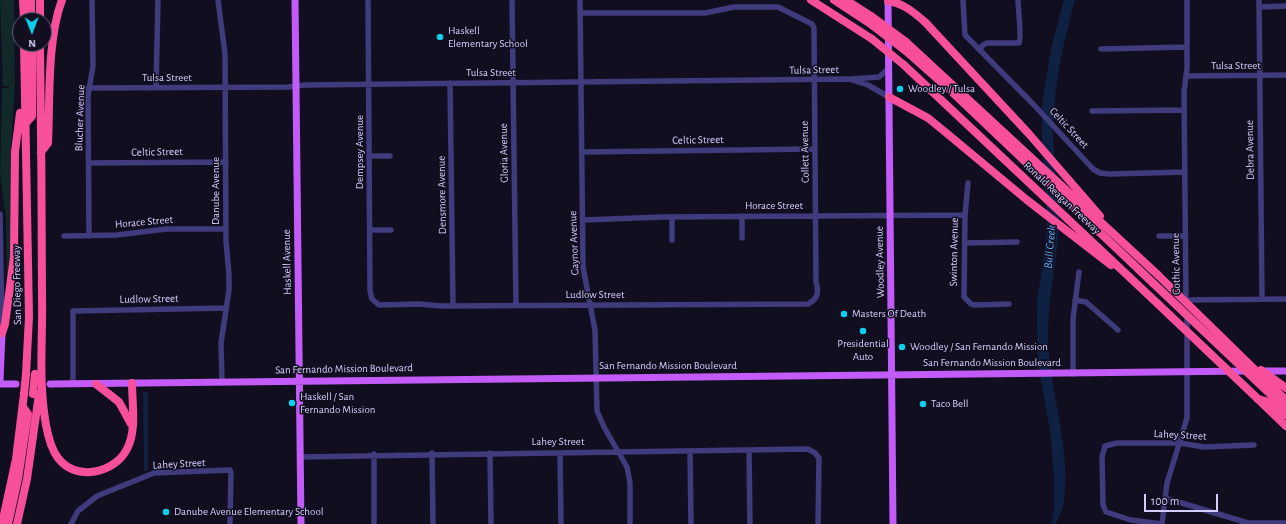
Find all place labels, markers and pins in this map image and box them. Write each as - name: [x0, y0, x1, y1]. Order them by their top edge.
- place label: Haskell Elementary School: [448, 24, 528, 50]
- marker: Haskell Elementary School: [435, 32, 445, 42]
- place label: Woodley / Tulsa: [908, 82, 975, 96]
- marker: Woodley / Tulsa: [895, 84, 905, 94]
- place label: Masters Of Death: [852, 307, 926, 321]
- marker: Masters Of Death: [839, 309, 849, 319]
- marker: Presidential Auto: [858, 326, 868, 336]
- place label: Presidential Auto: [837, 337, 889, 363]
- place label: Woodley / San Fernando Mission: [910, 340, 1048, 354]
- marker: Woodley / San Fernando Mission: [897, 342, 907, 352]
- place label: Haskell / San Fernando Mission: [300, 390, 375, 416]
- place label: Taco Bell: [931, 397, 968, 411]
- marker: Haskell / San Fernando Mission: [287, 398, 297, 408]
- marker: Taco Bell: [918, 399, 928, 409]
- place label: Danube Avenue Elementary School: [174, 505, 324, 519]
- marker: Danube Avenue Elementary School: [161, 507, 171, 517]

